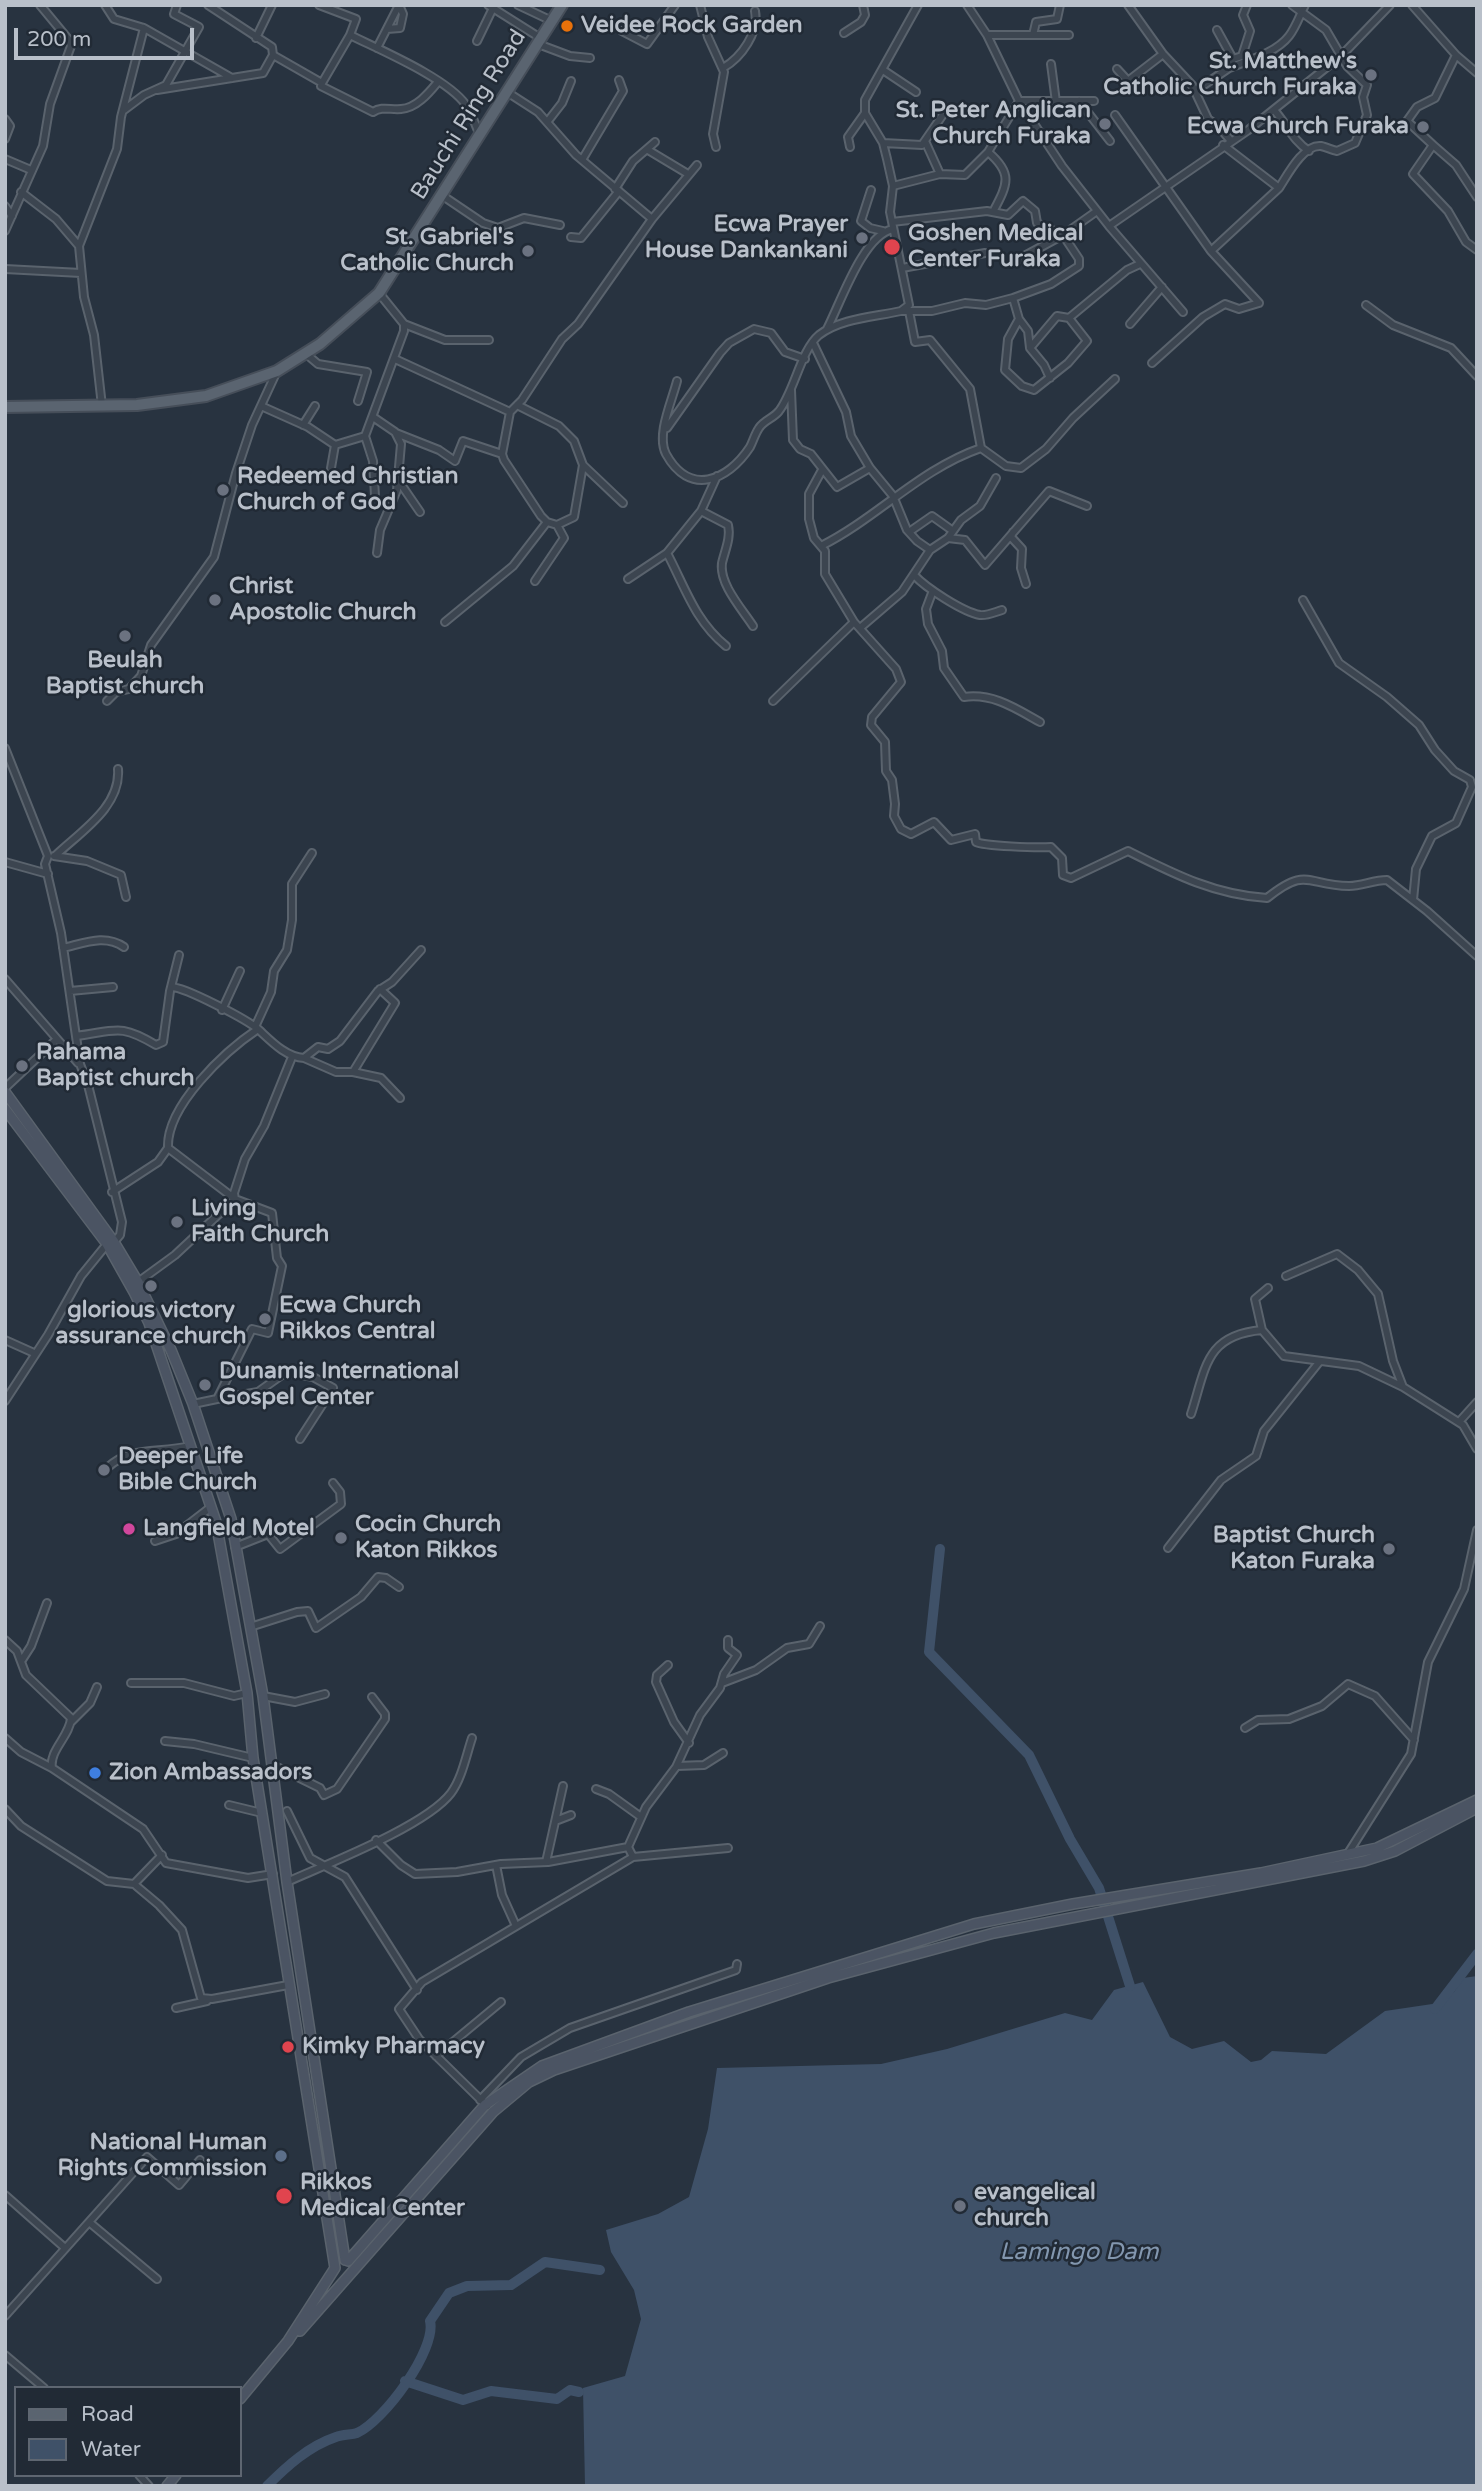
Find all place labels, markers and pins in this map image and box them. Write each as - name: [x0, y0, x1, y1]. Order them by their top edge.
- place label: Veidee Rock Garden: [581, 12, 802, 40]
- marker: Veidee Rock Garden: [559, 18, 575, 34]
- place label: St. Matthew's Catholic Church Furaka: [1103, 48, 1357, 102]
- marker: St. Matthew's Catholic Church Furaka: [1363, 67, 1379, 83]
- place label: St. Peter Anglican Church Furaka: [896, 97, 1091, 151]
- place label: Ecwa Church Furaka: [1187, 113, 1409, 141]
- marker: St. Peter Anglican Church Furaka: [1097, 116, 1113, 132]
- marker: Ecwa Church Furaka: [1415, 119, 1431, 135]
- place label: Ecwa Prayer House Dankankani: [645, 211, 848, 265]
- place label: Goshen Medical Center Furaka: [908, 220, 1084, 274]
- place label: St. Gabriel's Catholic Church: [340, 224, 514, 278]
- marker: Ecwa Prayer House Dankankani: [854, 230, 870, 246]
- marker: Goshen Medical Center Furaka: [882, 237, 902, 257]
- marker: St. Gabriel's Catholic Church: [520, 243, 536, 259]
- place label: Redeemed Christian Church of God: [237, 463, 458, 517]
- marker: Redeemed Christian Church of God: [215, 482, 231, 498]
- place label: Christ Apostolic Church: [229, 573, 416, 627]
- marker: Christ Apostolic Church: [207, 592, 223, 608]
- marker: Beulah Baptist church: [117, 628, 133, 644]
- place label: Beulah Baptist church: [46, 647, 204, 701]
- place label: Rahama Baptist church: [36, 1039, 194, 1093]
- marker: Rahama Baptist church: [14, 1058, 30, 1074]
- place label: Living Faith Church: [191, 1195, 329, 1249]
- marker: Living Faith Church: [169, 1214, 185, 1230]
- marker: glorious victory assurance church: [143, 1278, 159, 1294]
- place label: Ecwa Church Rikkos Central: [279, 1292, 436, 1346]
- place label: glorious victory assurance church: [56, 1297, 246, 1351]
- marker: Ecwa Church Rikkos Central: [257, 1311, 273, 1327]
- place label: Dunamis International Gospel Center: [219, 1358, 459, 1412]
- marker: Dunamis International Gospel Center: [197, 1377, 213, 1393]
- place label: Deeper Life Bible Church: [118, 1443, 257, 1497]
- marker: Deeper Life Bible Church: [96, 1462, 112, 1478]
- place label: Cocin Church Katon Rikkos: [355, 1511, 501, 1565]
- place label: Langfield Motel: [143, 1515, 315, 1543]
- marker: Langfield Motel: [121, 1521, 137, 1537]
- place label: Baptist Church Katon Furaka: [1213, 1522, 1375, 1576]
- marker: Cocin Church Katon Rikkos: [333, 1530, 349, 1546]
- marker: Baptist Church Katon Furaka: [1381, 1541, 1397, 1557]
- place label: Zion Ambassadors: [109, 1759, 312, 1787]
- marker: Zion Ambassadors: [87, 1765, 103, 1781]
- place label: Kimky Pharmacy: [302, 2033, 485, 2061]
- marker: Kimky Pharmacy: [280, 2039, 296, 2055]
- place label: National Human Rights Commission: [57, 2129, 267, 2183]
- marker: National Human Rights Commission: [273, 2148, 289, 2164]
- place label: Rikkos Medical Center: [300, 2169, 465, 2223]
- place label: evangelical church: [974, 2179, 1096, 2233]
- marker: Rikkos Medical Center: [274, 2186, 294, 2206]
- marker: evangelical church: [952, 2198, 968, 2214]

